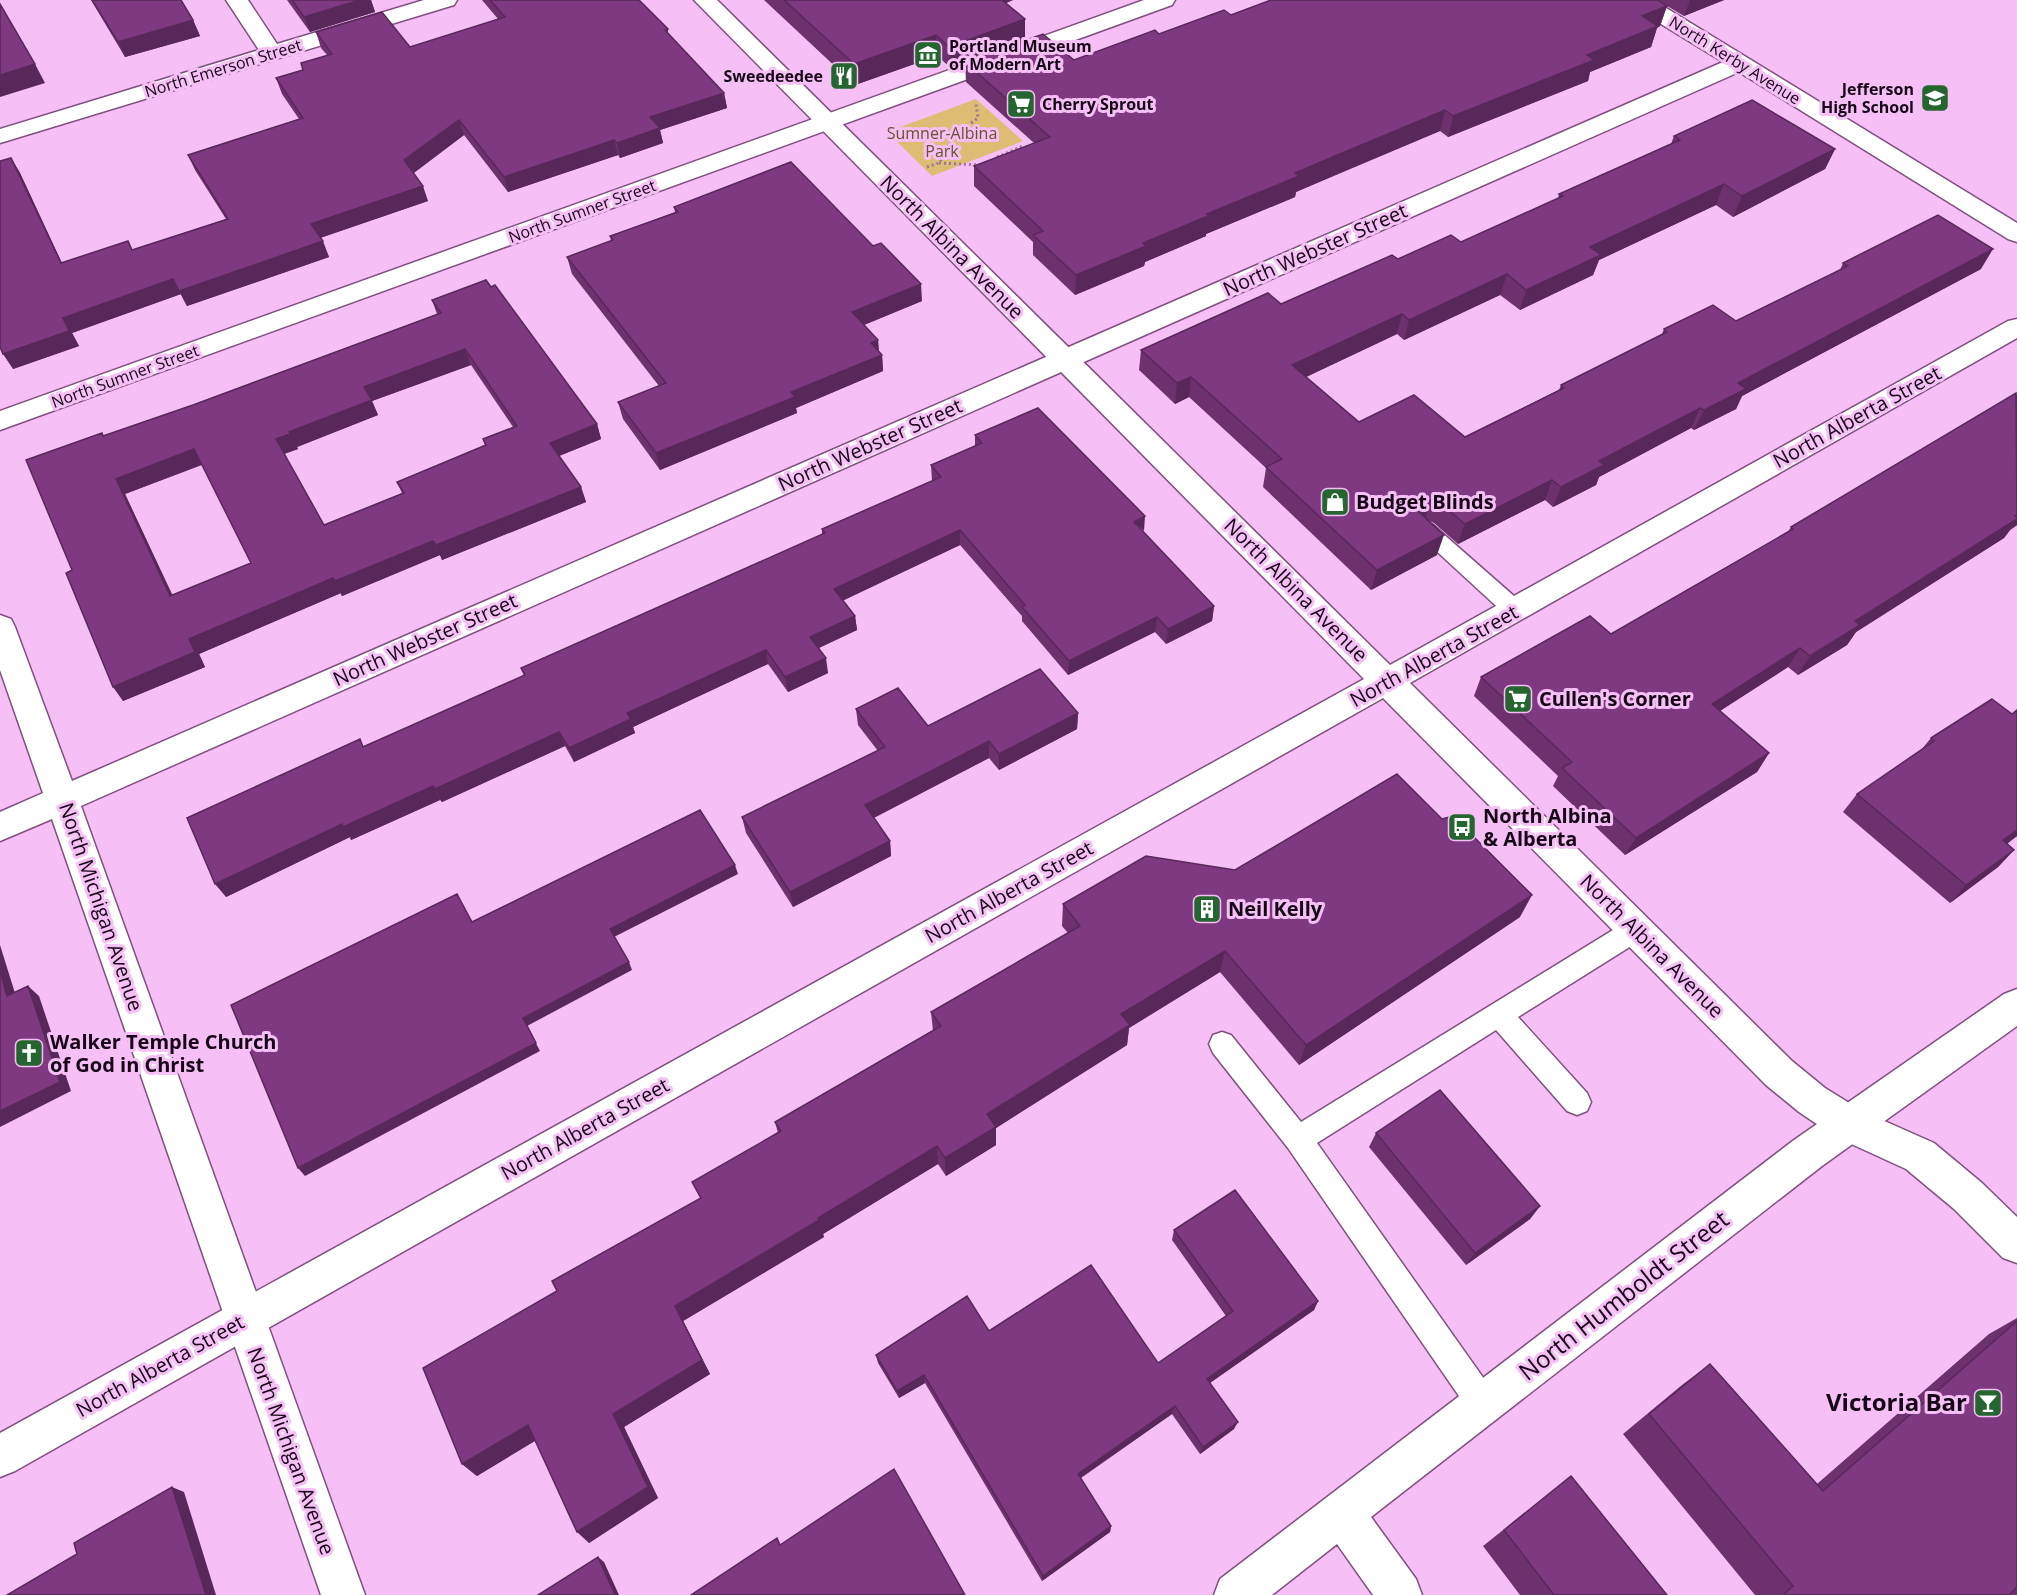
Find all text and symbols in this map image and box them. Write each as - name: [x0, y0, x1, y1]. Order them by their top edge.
- street label: North Kerby Avenue: [1665, 11, 1805, 109]
- street label: North Emerson Street: [142, 34, 304, 102]
- place label: Portland Museum of Modern Art: [949, 35, 1092, 75]
- museum icon: Portland Museum of Modern Art: [912, 39, 944, 71]
- restaurant icon: Sweedeedee: [828, 60, 860, 92]
- place label: Sweedeedee: [724, 65, 823, 87]
- place label: Jefferson High School: [1821, 78, 1914, 118]
- school or university icon: Jefferson High School: [1919, 82, 1951, 114]
- supermarket icon: Cherry Sprout: [1005, 88, 1037, 120]
- place label: Cherry Sprout: [1042, 93, 1154, 115]
- park label: Sumner-Albina Park: [887, 122, 997, 162]
- street label: North Albina Avenue: [875, 169, 1030, 324]
- street label: North Sumner Street: [505, 174, 659, 248]
- street label: North Webster Street: [1218, 197, 1411, 302]
- street label: North Sumner Street: [48, 339, 202, 413]
- street label: North Alberta Street: [1768, 359, 1946, 474]
- street label: North Webster Street: [773, 392, 966, 497]
- shop icon: Budget Blinds: [1319, 486, 1351, 518]
- place label: Budget Blinds: [1356, 488, 1494, 515]
- street label: North Albina Avenue: [1219, 512, 1374, 667]
- street label: North Webster Street: [328, 587, 521, 692]
- street label: North Alberta Street: [1345, 598, 1523, 713]
- supermarket icon: Cullen's Corner: [1502, 683, 1534, 715]
- place label: Cullen's Corner: [1539, 685, 1691, 712]
- street label: North Michigan Avenue: [53, 799, 150, 1015]
- place label: North Albina & Alberta: [1483, 802, 1612, 852]
- bus stop icon: North Albina & Alberta: [1446, 811, 1478, 843]
- street label: North Alberta Street: [920, 834, 1098, 949]
- street label: North Albina Avenue: [1575, 868, 1730, 1023]
- building icon: Neil Kelly: [1191, 893, 1223, 925]
- place label: Neil Kelly: [1228, 895, 1323, 922]
- place label: Walker Temple Church of God in Christ: [50, 1028, 276, 1078]
- church icon: Walker Temple Church of God in Christ: [13, 1037, 45, 1069]
- street label: North Alberta Street: [496, 1071, 674, 1186]
- street label: North Humboldt Street: [1511, 1202, 1735, 1387]
- street label: North Alberta Street: [71, 1308, 249, 1423]
- street label: North Michigan Avenue: [241, 1343, 342, 1558]
- place label: Victoria Bar: [1826, 1385, 1967, 1418]
- bar icon: Victoria Bar: [1972, 1387, 2004, 1419]

